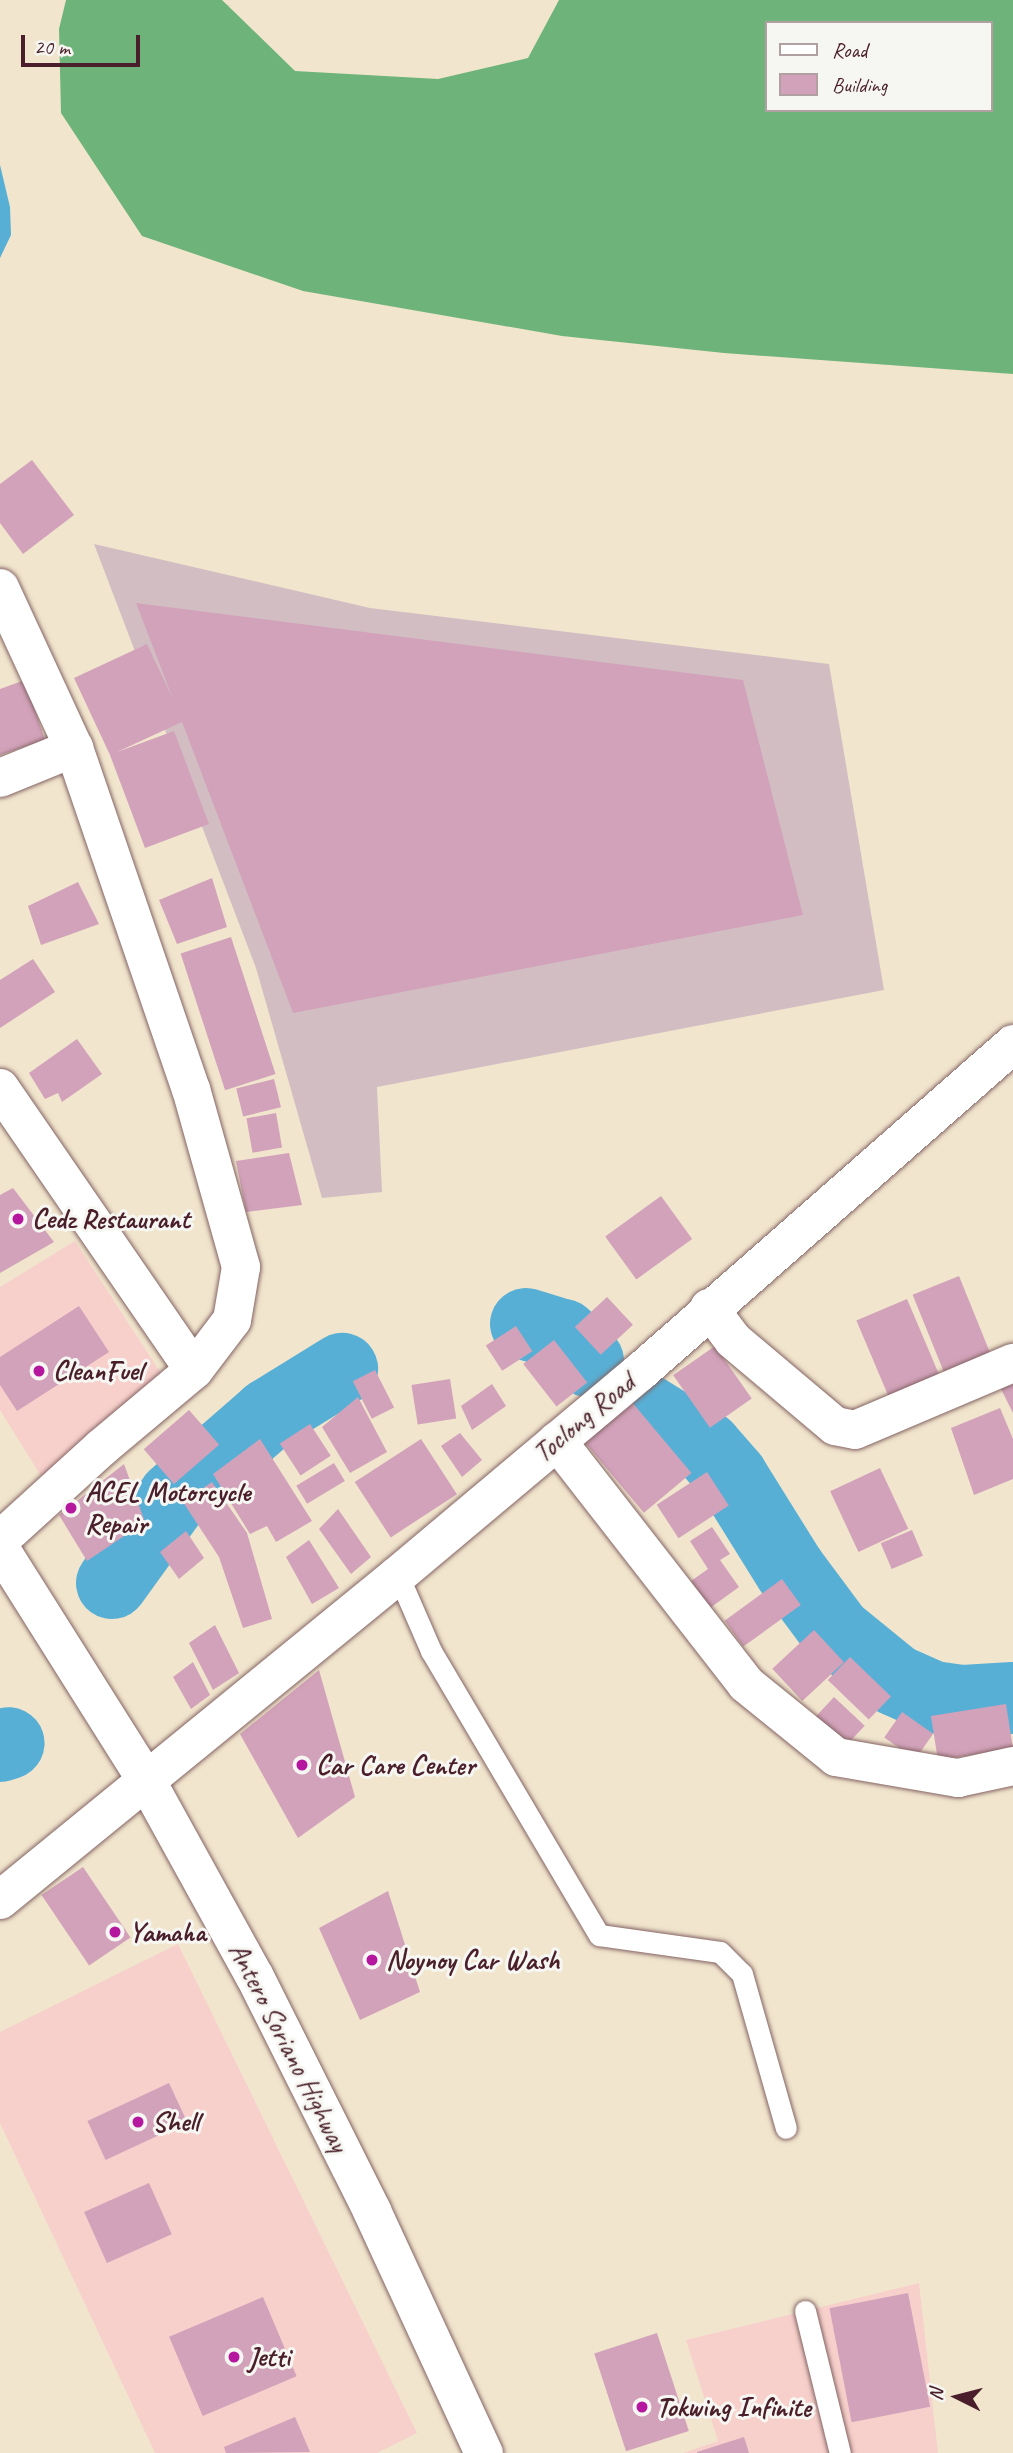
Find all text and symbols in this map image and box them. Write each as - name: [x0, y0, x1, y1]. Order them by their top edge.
- scale bar: [24, 21, 144, 65]
- legend: [764, 21, 992, 112]
- text: 20 m: [34, 34, 70, 60]
- text: Road: [832, 37, 867, 63]
- text: Building: [832, 72, 887, 98]
- place label: Cedz Restaurant: [32, 1202, 191, 1236]
- marker: Cedz Restaurant: [10, 1211, 26, 1227]
- place label: CleanFuel: [53, 1354, 143, 1388]
- marker: CleanFuel: [31, 1363, 47, 1379]
- street label: Toclong Road: [527, 1366, 641, 1470]
- place label: ACEL Motorcycle Repair: [85, 1475, 250, 1541]
- marker: ACEL Motorcycle Repair: [63, 1500, 79, 1516]
- place label: Car Care Center: [316, 1748, 475, 1782]
- marker: Car Care Center: [294, 1757, 310, 1773]
- place label: Yamaha: [129, 1915, 206, 1949]
- marker: Yamaha: [107, 1924, 123, 1940]
- street label: Antero Soriano Highway: [222, 1937, 356, 2157]
- place label: Noynoy Car Wash: [386, 1943, 560, 1977]
- marker: Noynoy Car Wash: [364, 1952, 380, 1968]
- place label: Shell: [152, 2105, 199, 2139]
- marker: Shell: [130, 2114, 146, 2130]
- place label: Jetti: [248, 2340, 290, 2374]
- marker: Jetti: [226, 2349, 242, 2365]
- north arrow: [922, 2362, 992, 2432]
- text: N: [924, 2388, 949, 2402]
- place label: Tokwing Infinite: [656, 2390, 811, 2424]
- marker: Tokwing Infinite: [634, 2399, 650, 2415]

